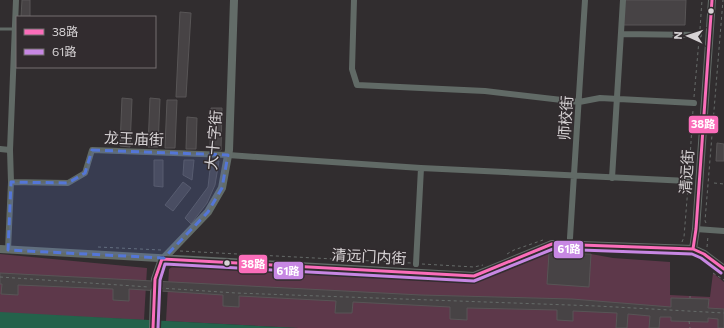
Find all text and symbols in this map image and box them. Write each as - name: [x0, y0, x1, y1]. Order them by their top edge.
- unlabelled marker: [706, 6, 716, 16]
- legend: [16, 16, 156, 68]
- north arrow: [668, 16, 708, 56]
- text: 38路: [52, 24, 78, 38]
- text: N: [671, 31, 684, 40]
- text: 61路: [52, 44, 76, 58]
- street label: 师校街: [554, 95, 576, 141]
- street label: 大十字街: [201, 109, 225, 171]
- line badge: 38路: [688, 115, 719, 134]
- text: 38路: [691, 117, 716, 130]
- street label: 龙王庙街: [104, 128, 164, 148]
- street label: 清远街: [675, 149, 697, 195]
- line badge: 61路: [553, 240, 584, 259]
- text: 61路: [558, 242, 581, 255]
- street label: 清远门内街: [331, 245, 407, 267]
- line badge: 38路: [238, 254, 268, 274]
- text: 38路: [241, 257, 266, 270]
- unlabelled marker: [222, 258, 232, 268]
- line badge: 61路: [273, 261, 304, 280]
- text: 61路: [277, 264, 300, 277]

